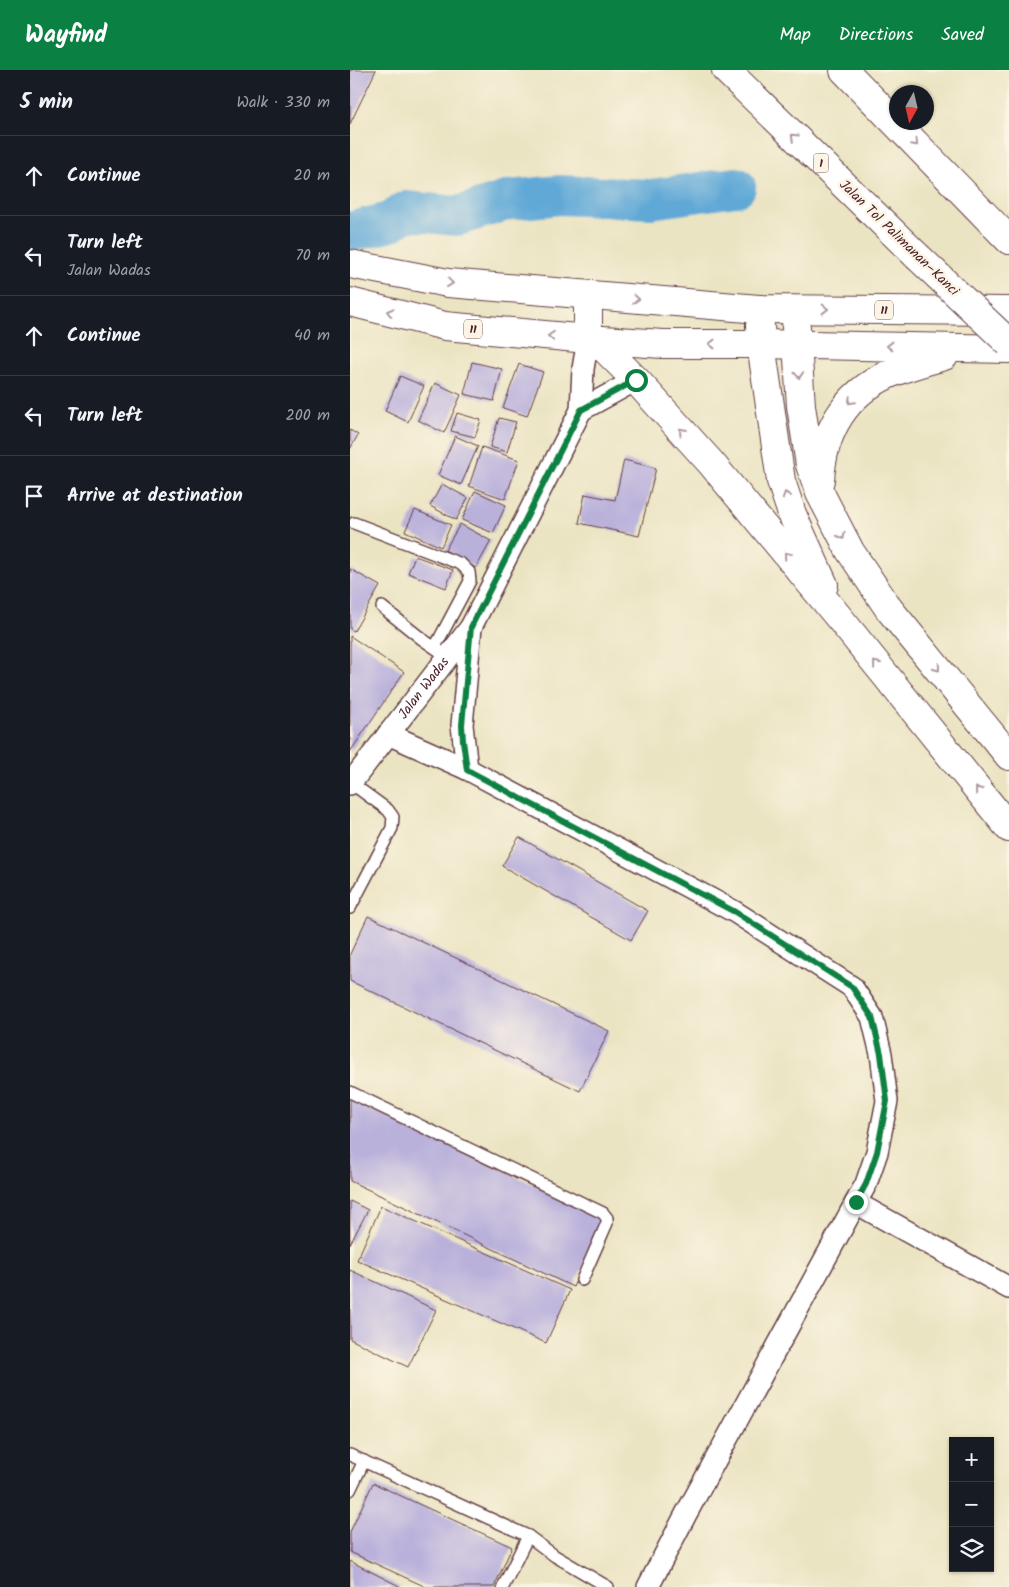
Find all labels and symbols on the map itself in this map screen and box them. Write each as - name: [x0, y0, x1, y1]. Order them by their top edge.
- north arrow: [889, 85, 934, 130]
- one-way arrow: [791, 134, 800, 143]
- one-way arrow: [909, 137, 918, 146]
- road number: 1: [814, 154, 828, 172]
- street label: Jalan Tol Palimanan–Kanci: [834, 175, 965, 302]
- one-way arrow: [446, 277, 454, 288]
- one-way arrow: [633, 293, 641, 304]
- road number: 11: [875, 300, 893, 320]
- one-way arrow: [822, 304, 830, 314]
- one-way arrow: [386, 307, 395, 318]
- road number: 11: [464, 320, 482, 338]
- one-way arrow: [546, 331, 554, 342]
- one-way arrow: [708, 339, 716, 349]
- one-way arrow: [886, 341, 894, 352]
- route start: [625, 369, 648, 392]
- one-way arrow: [793, 371, 804, 379]
- one-way arrow: [848, 395, 857, 404]
- one-way arrow: [679, 428, 688, 437]
- one-way arrow: [782, 492, 792, 500]
- one-way arrow: [836, 531, 846, 540]
- one-way arrow: [784, 552, 793, 561]
- street label: Jalan Wadas: [393, 652, 455, 724]
- one-way arrow: [874, 661, 882, 670]
- one-way arrow: [931, 662, 939, 671]
- one-way arrow: [976, 787, 984, 796]
- route end: [845, 1191, 868, 1214]

